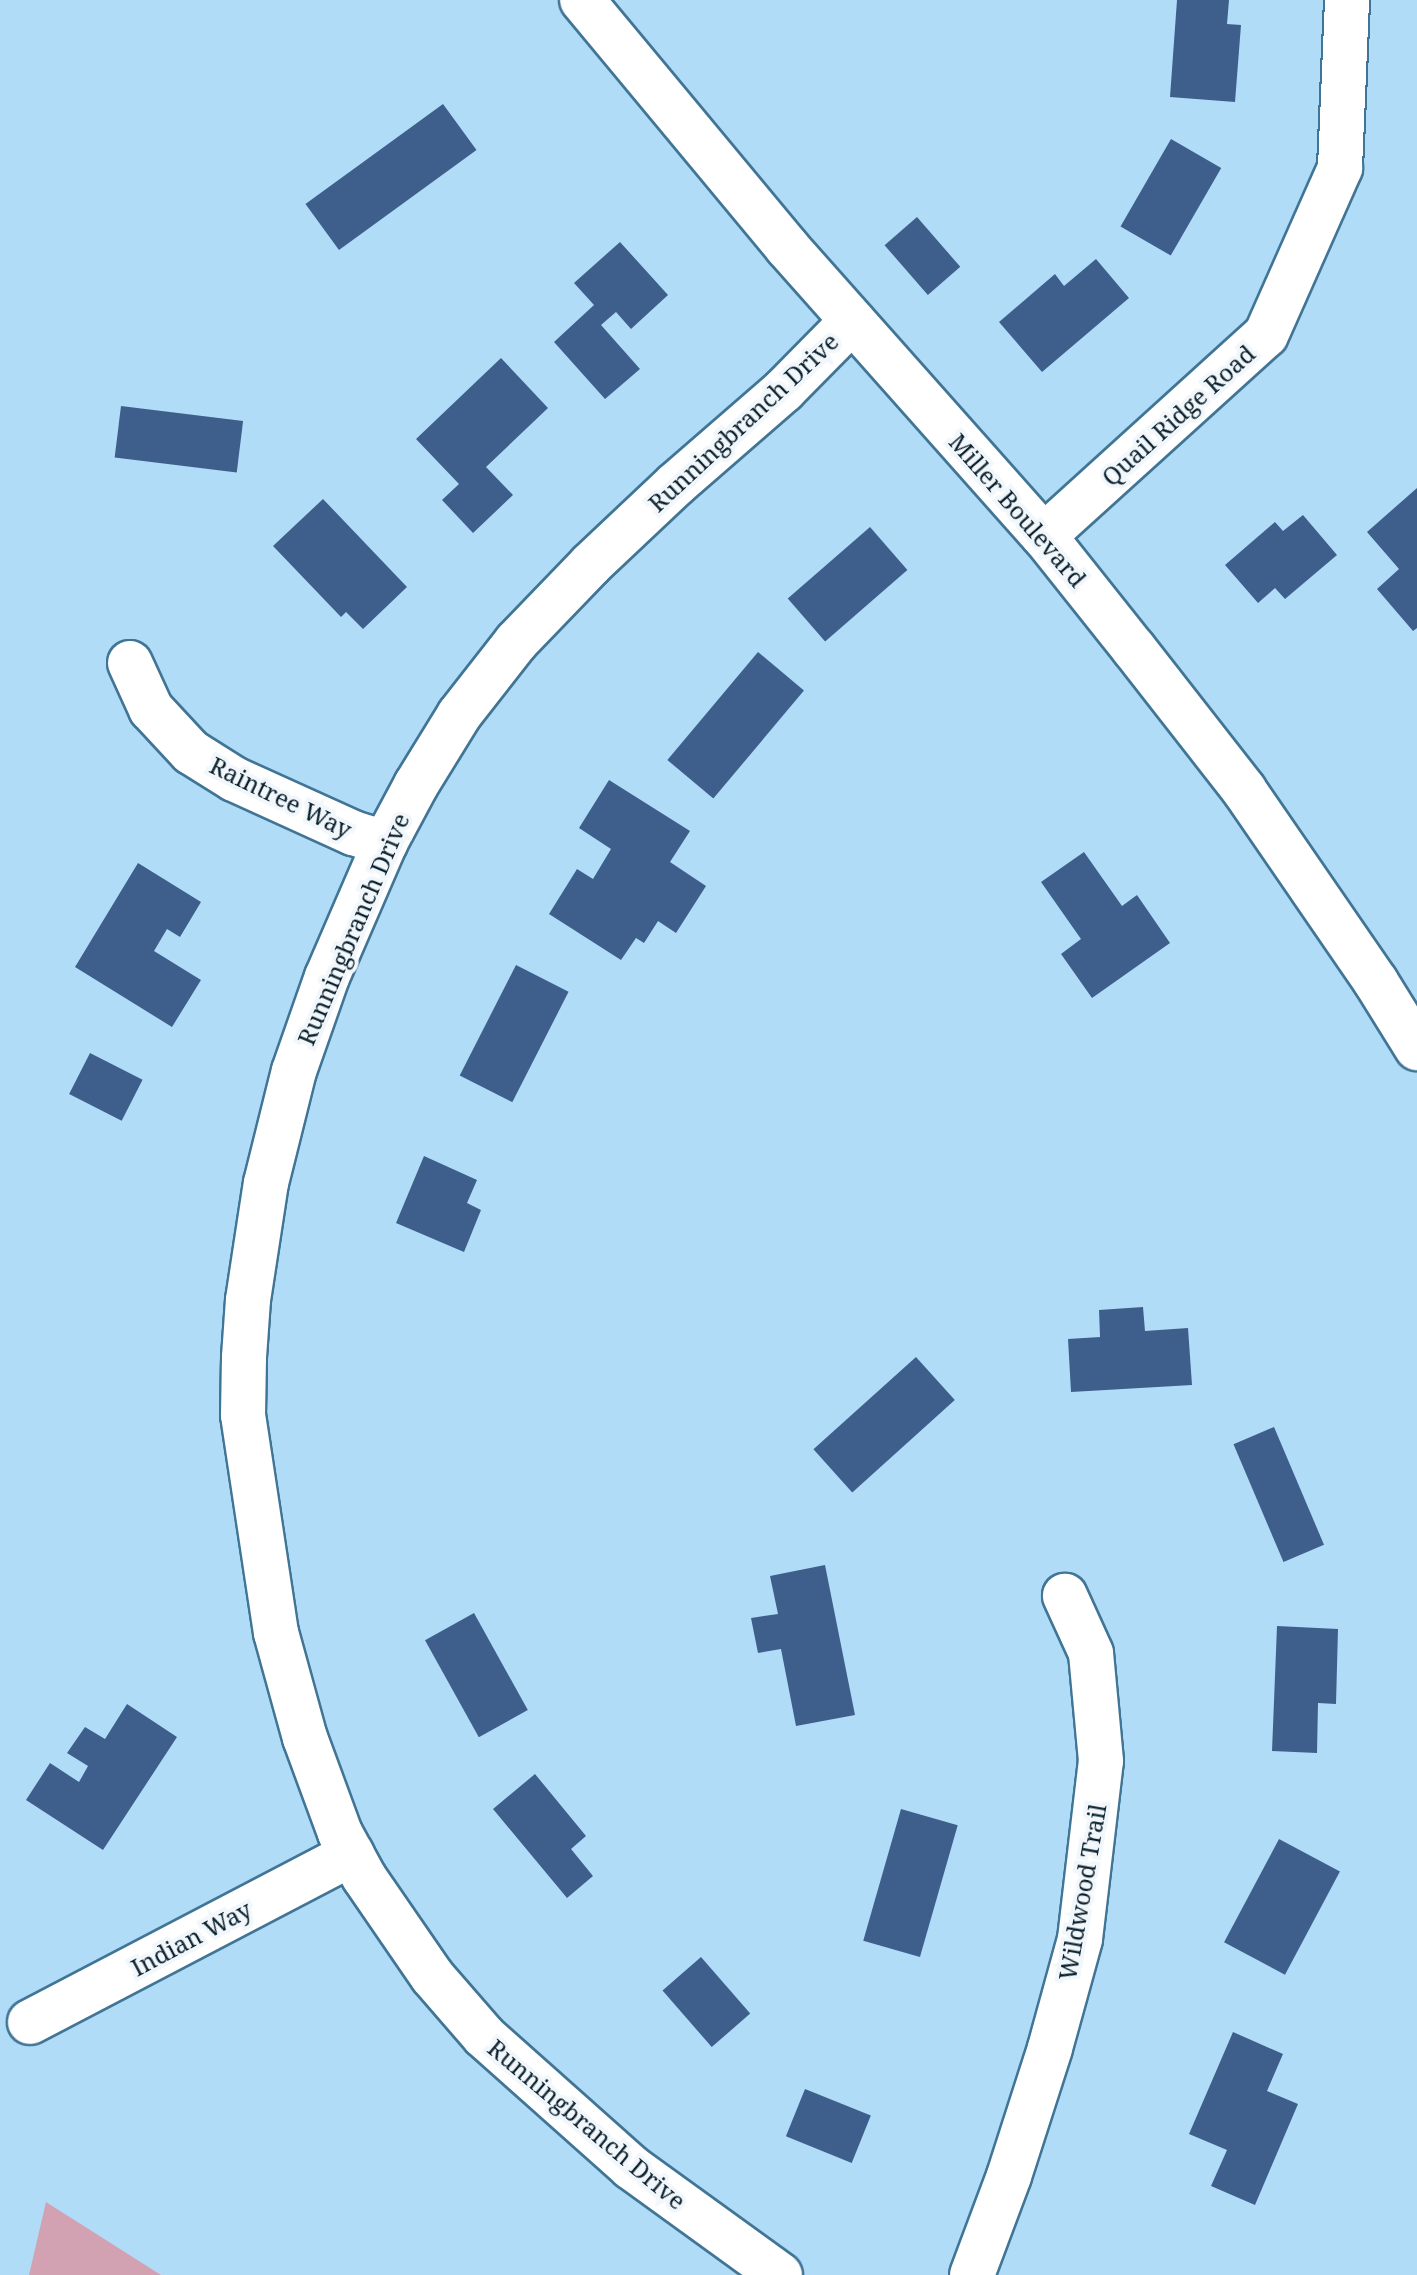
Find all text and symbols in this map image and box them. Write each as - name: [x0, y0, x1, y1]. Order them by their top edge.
- street label: Runningbranch Drive: [642, 327, 844, 517]
- street label: Quail Ridge Road: [1096, 339, 1260, 491]
- street label: Miller Boulevard: [944, 427, 1092, 593]
- street label: Raintree Way: [205, 750, 357, 844]
- street label: Runningbranch Drive: [291, 809, 415, 1049]
- street label: Wildwood Trail: [1052, 1802, 1112, 1982]
- street label: Indian Way: [126, 1894, 256, 1982]
- street label: Runningbranch Drive: [482, 2033, 692, 2215]

